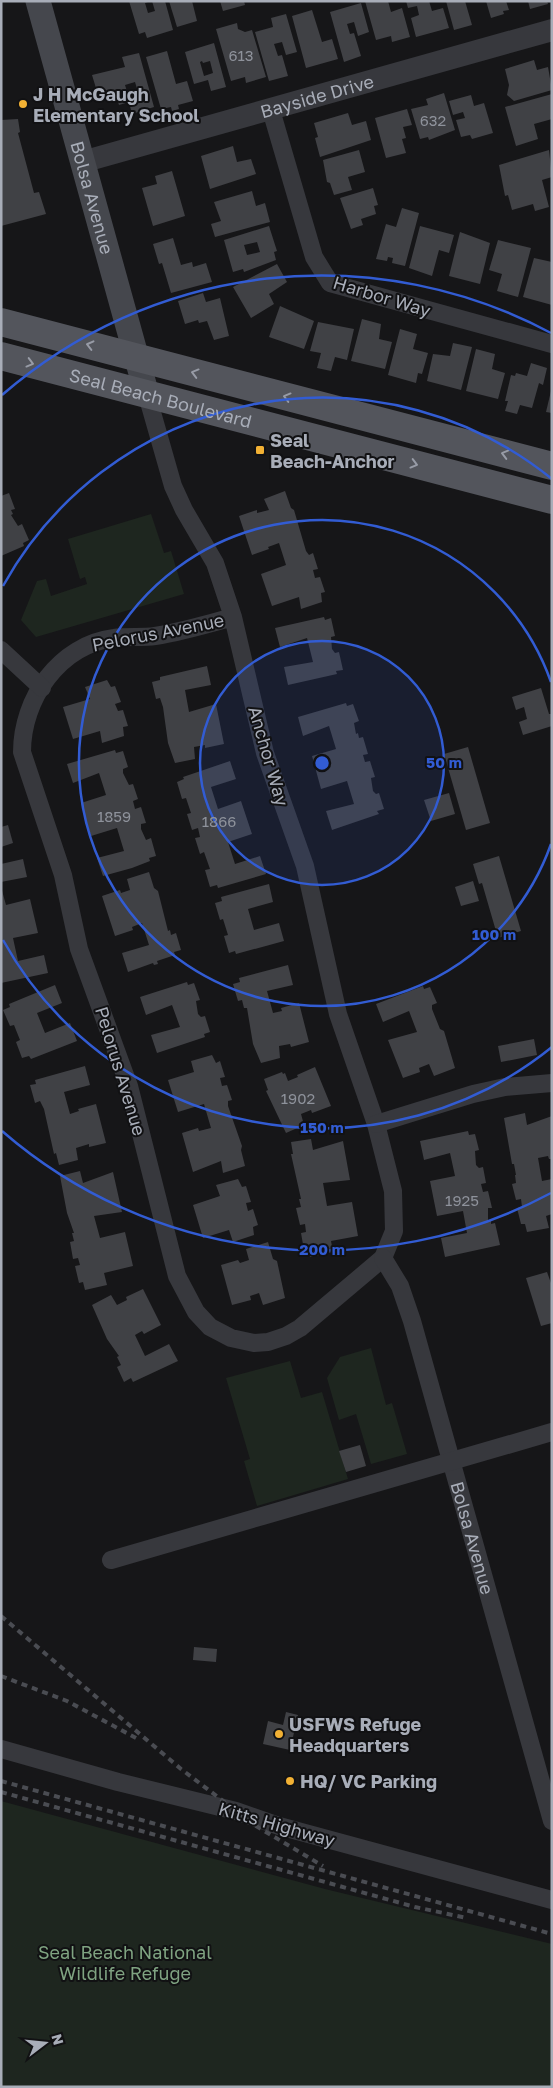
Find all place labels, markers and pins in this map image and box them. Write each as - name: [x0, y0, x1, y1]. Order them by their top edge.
- place label: J H McGaugh Elementary School: [33, 83, 199, 126]
- marker: J H McGaugh Elementary School: [17, 98, 29, 110]
- place label: Seal Beach-Anchor: [270, 429, 395, 472]
- marker: Seal Beach-Anchor: [254, 444, 266, 456]
- centre of rings: [313, 754, 331, 772]
- place label: USFWS Refuge Headquarters: [289, 1713, 422, 1756]
- marker: USFWS Refuge Headquarters: [273, 1728, 285, 1740]
- place label: HQ/ VC Parking: [300, 1770, 437, 1792]
- marker: HQ/ VC Parking: [284, 1775, 296, 1787]

